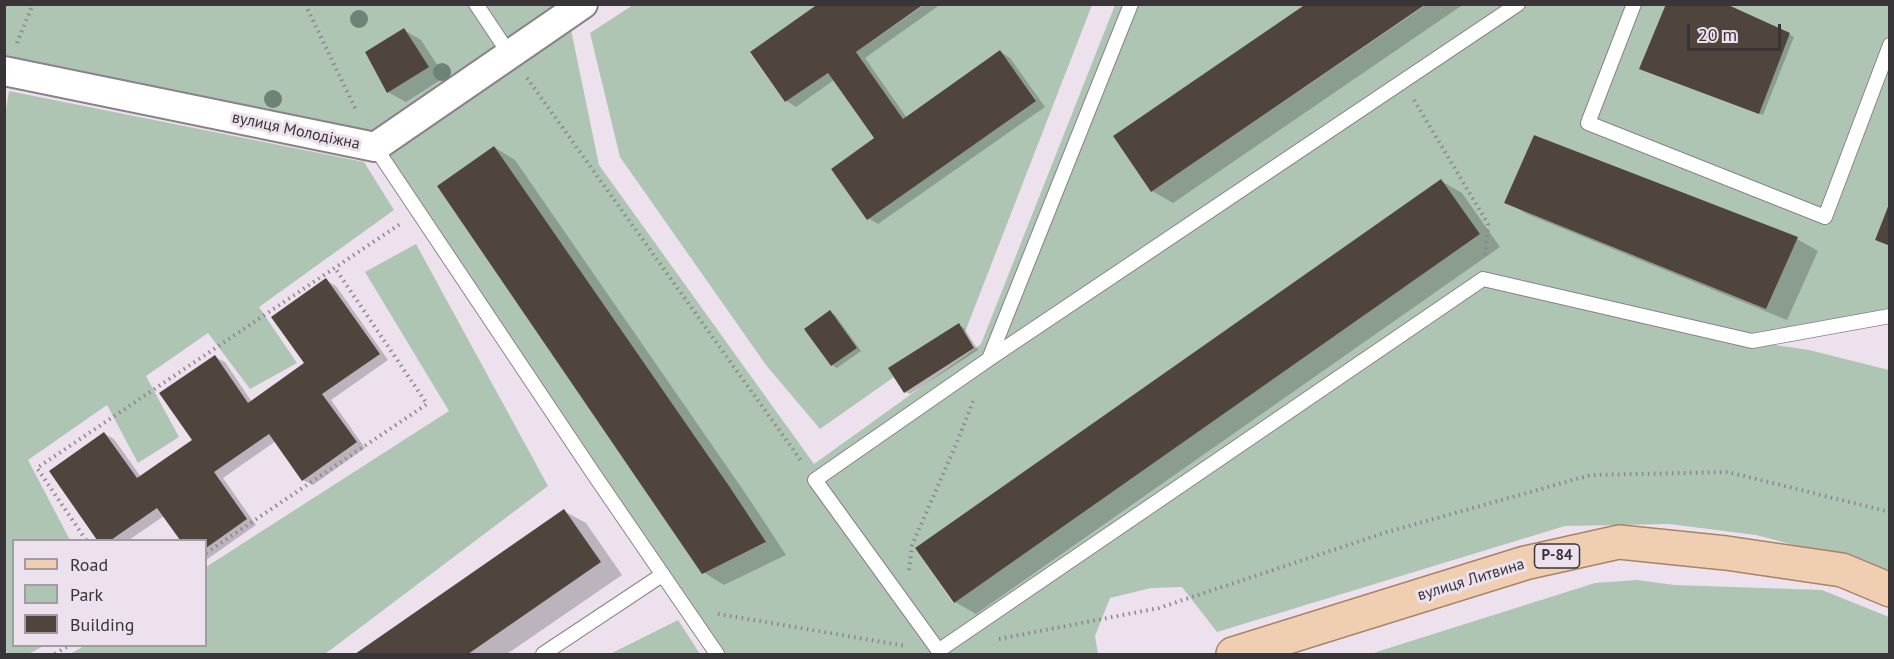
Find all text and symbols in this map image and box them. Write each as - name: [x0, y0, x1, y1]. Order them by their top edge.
- scale bar: [1690, 12, 1784, 50]
- text: 20 m: [1698, 23, 1737, 46]
- street label: вулиця Молодіжна: [230, 108, 362, 154]
- legend: [12, 539, 207, 647]
- road number: Р-84: [1534, 544, 1580, 568]
- text: Road: [70, 553, 108, 576]
- street label: вулиця Литвина: [1415, 555, 1527, 605]
- text: Park: [70, 583, 103, 606]
- text: Building: [70, 613, 134, 636]

